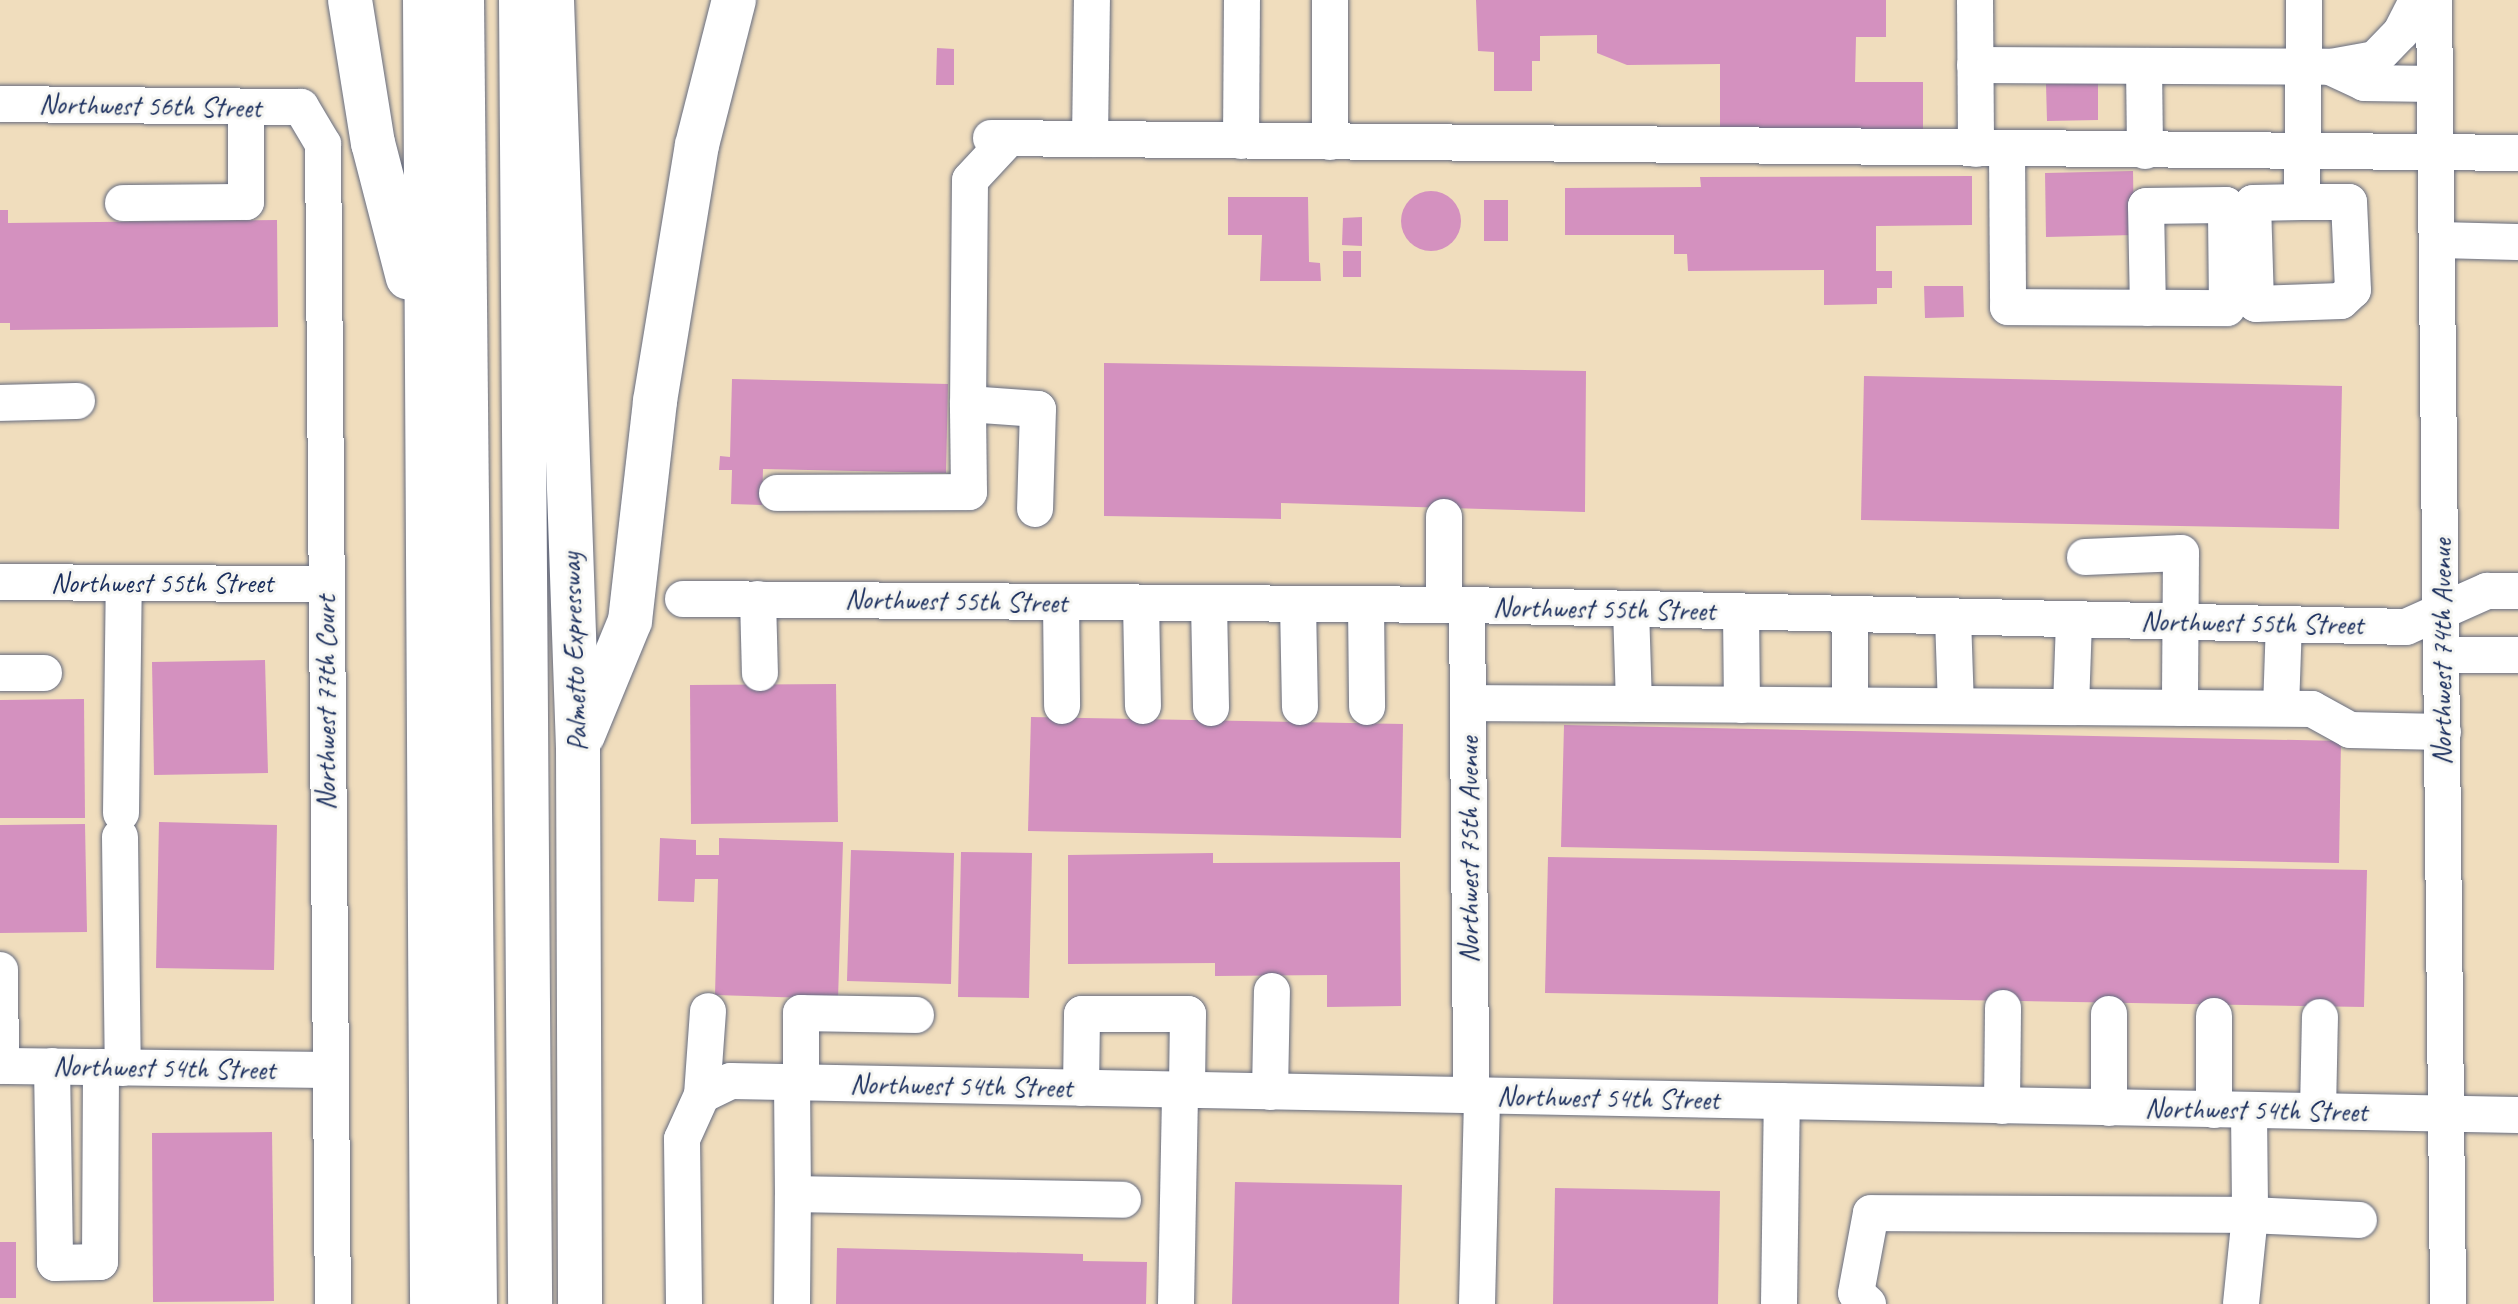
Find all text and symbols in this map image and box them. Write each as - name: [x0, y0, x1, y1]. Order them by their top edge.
- street label: Northwest 56th Street: [38, 87, 262, 125]
- street label: Northwest 74th Avenue: [2425, 539, 2459, 765]
- street label: Palmetto Expressway: [554, 552, 594, 752]
- street label: Northwest 55th Street: [51, 566, 273, 600]
- street label: Northwest 55th Street: [844, 582, 1068, 620]
- street label: Northwest 55th Street: [1492, 590, 1716, 628]
- street label: Northwest 77th Court: [309, 596, 343, 810]
- street label: Northwest 55th Street: [2140, 604, 2364, 642]
- street label: Northwest 75th Avenue: [1452, 737, 1486, 963]
- street label: Northwest 54th Street: [52, 1049, 276, 1087]
- street label: Northwest 54th Street: [849, 1067, 1073, 1105]
- street label: Northwest 54th Street: [1496, 1079, 1720, 1117]
- street label: Northwest 54th Street: [2144, 1091, 2368, 1129]

